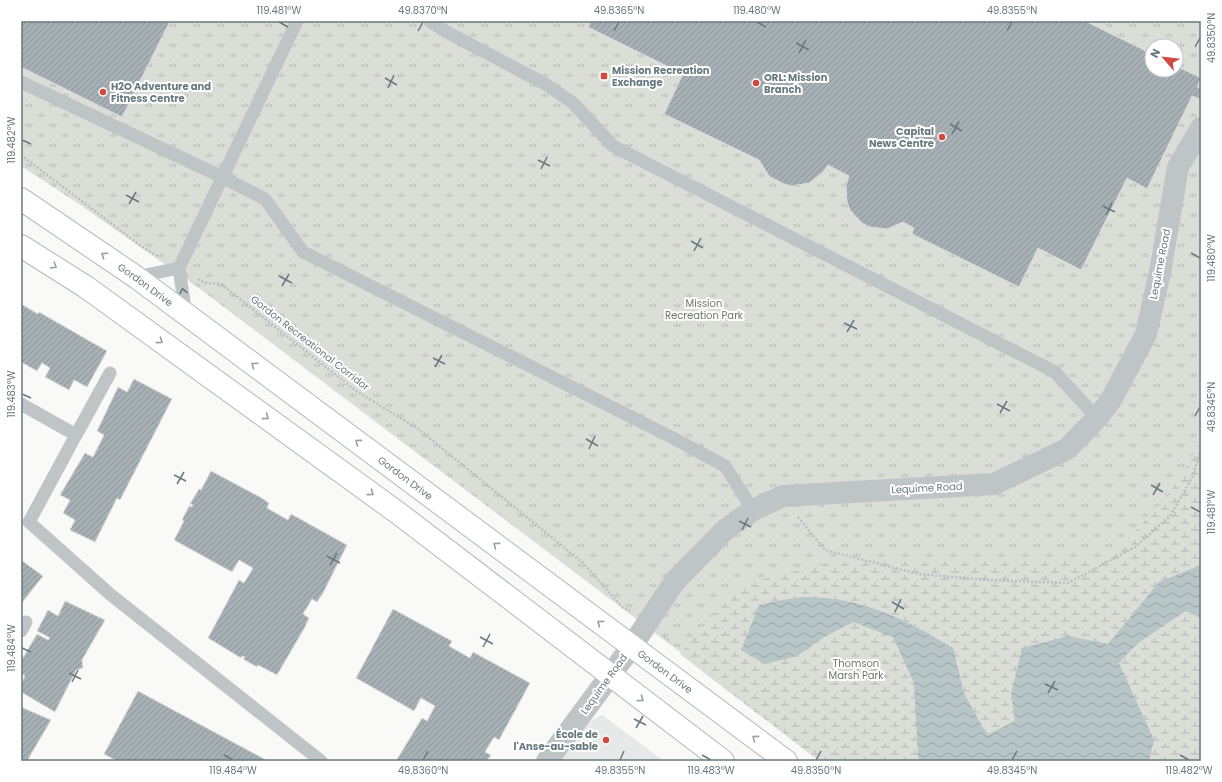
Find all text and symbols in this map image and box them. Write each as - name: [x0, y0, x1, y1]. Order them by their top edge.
- text: 119.481°W: [257, 3, 301, 18]
- text: 49.8370°N: [398, 3, 448, 18]
- text: 49.8365°N: [594, 3, 644, 18]
- text: 119.480°W: [733, 3, 781, 18]
- text: 49.8355°N: [987, 3, 1037, 18]
- text: 49.8350°N: [1204, 13, 1219, 63]
- north arrow: [1144, 38, 1184, 78]
- text: N: [1146, 46, 1164, 61]
- place label: Mission Recreation Exchange: [612, 63, 710, 90]
- place label: ORL: Mission Branch: [764, 70, 828, 97]
- marker: Mission Recreation Exchange: [599, 71, 609, 81]
- marker: ORL: Mission Branch: [751, 78, 761, 88]
- place label: H2O Adventure and Fitness Centre: [111, 79, 211, 106]
- marker: H2O Adventure and Fitness Centre: [98, 87, 108, 97]
- text: 119.482°W: [4, 116, 19, 164]
- place label: Capital News Centre: [869, 124, 934, 151]
- marker: Capital News Centre: [937, 132, 947, 142]
- street label: Lequime Road: [1146, 228, 1174, 300]
- text: 119.480°W: [1204, 234, 1219, 282]
- one-way arrow: [101, 253, 108, 260]
- street label: Gordon Drive: [115, 259, 176, 310]
- one-way arrow: [50, 262, 57, 269]
- one-way arrow: [179, 288, 187, 294]
- street label: Gordon Recreational Corridor: [248, 292, 373, 394]
- park label: Mission Recreation Park: [665, 296, 744, 323]
- one-way arrow: [156, 336, 163, 343]
- one-way arrow: [251, 362, 258, 369]
- text: 119.483°W: [4, 370, 19, 418]
- text: 49.8345°N: [1204, 382, 1219, 432]
- one-way arrow: [261, 412, 268, 419]
- one-way arrow: [355, 439, 362, 447]
- street label: Gordon Drive: [375, 452, 436, 503]
- street label: Lequime Road: [891, 479, 963, 497]
- one-way arrow: [367, 488, 374, 496]
- text: 119.481°W: [1204, 490, 1219, 534]
- one-way arrow: [493, 542, 500, 550]
- one-way arrow: [598, 620, 605, 627]
- text: 119.484°W: [4, 624, 19, 672]
- street label: Gordon Drive: [635, 646, 696, 697]
- street label: Lequime Road: [577, 651, 631, 717]
- park label: Thomson Marsh Park: [829, 656, 884, 683]
- one-way arrow: [636, 694, 643, 701]
- place label: École de l'Anse-au-sable: [514, 727, 598, 754]
- marker: École de l'Anse-au-sable: [601, 735, 611, 745]
- one-way arrow: [752, 735, 759, 742]
- text: 119.484°W: [209, 763, 257, 778]
- text: 49.8360°N: [398, 763, 448, 778]
- text: 49.8355°N: [595, 763, 645, 778]
- text: 119.483°W: [687, 763, 735, 778]
- text: 49.8350°N: [791, 763, 841, 778]
- text: 49.8345°N: [987, 763, 1037, 778]
- text: 119.482°W: [1165, 763, 1213, 778]

